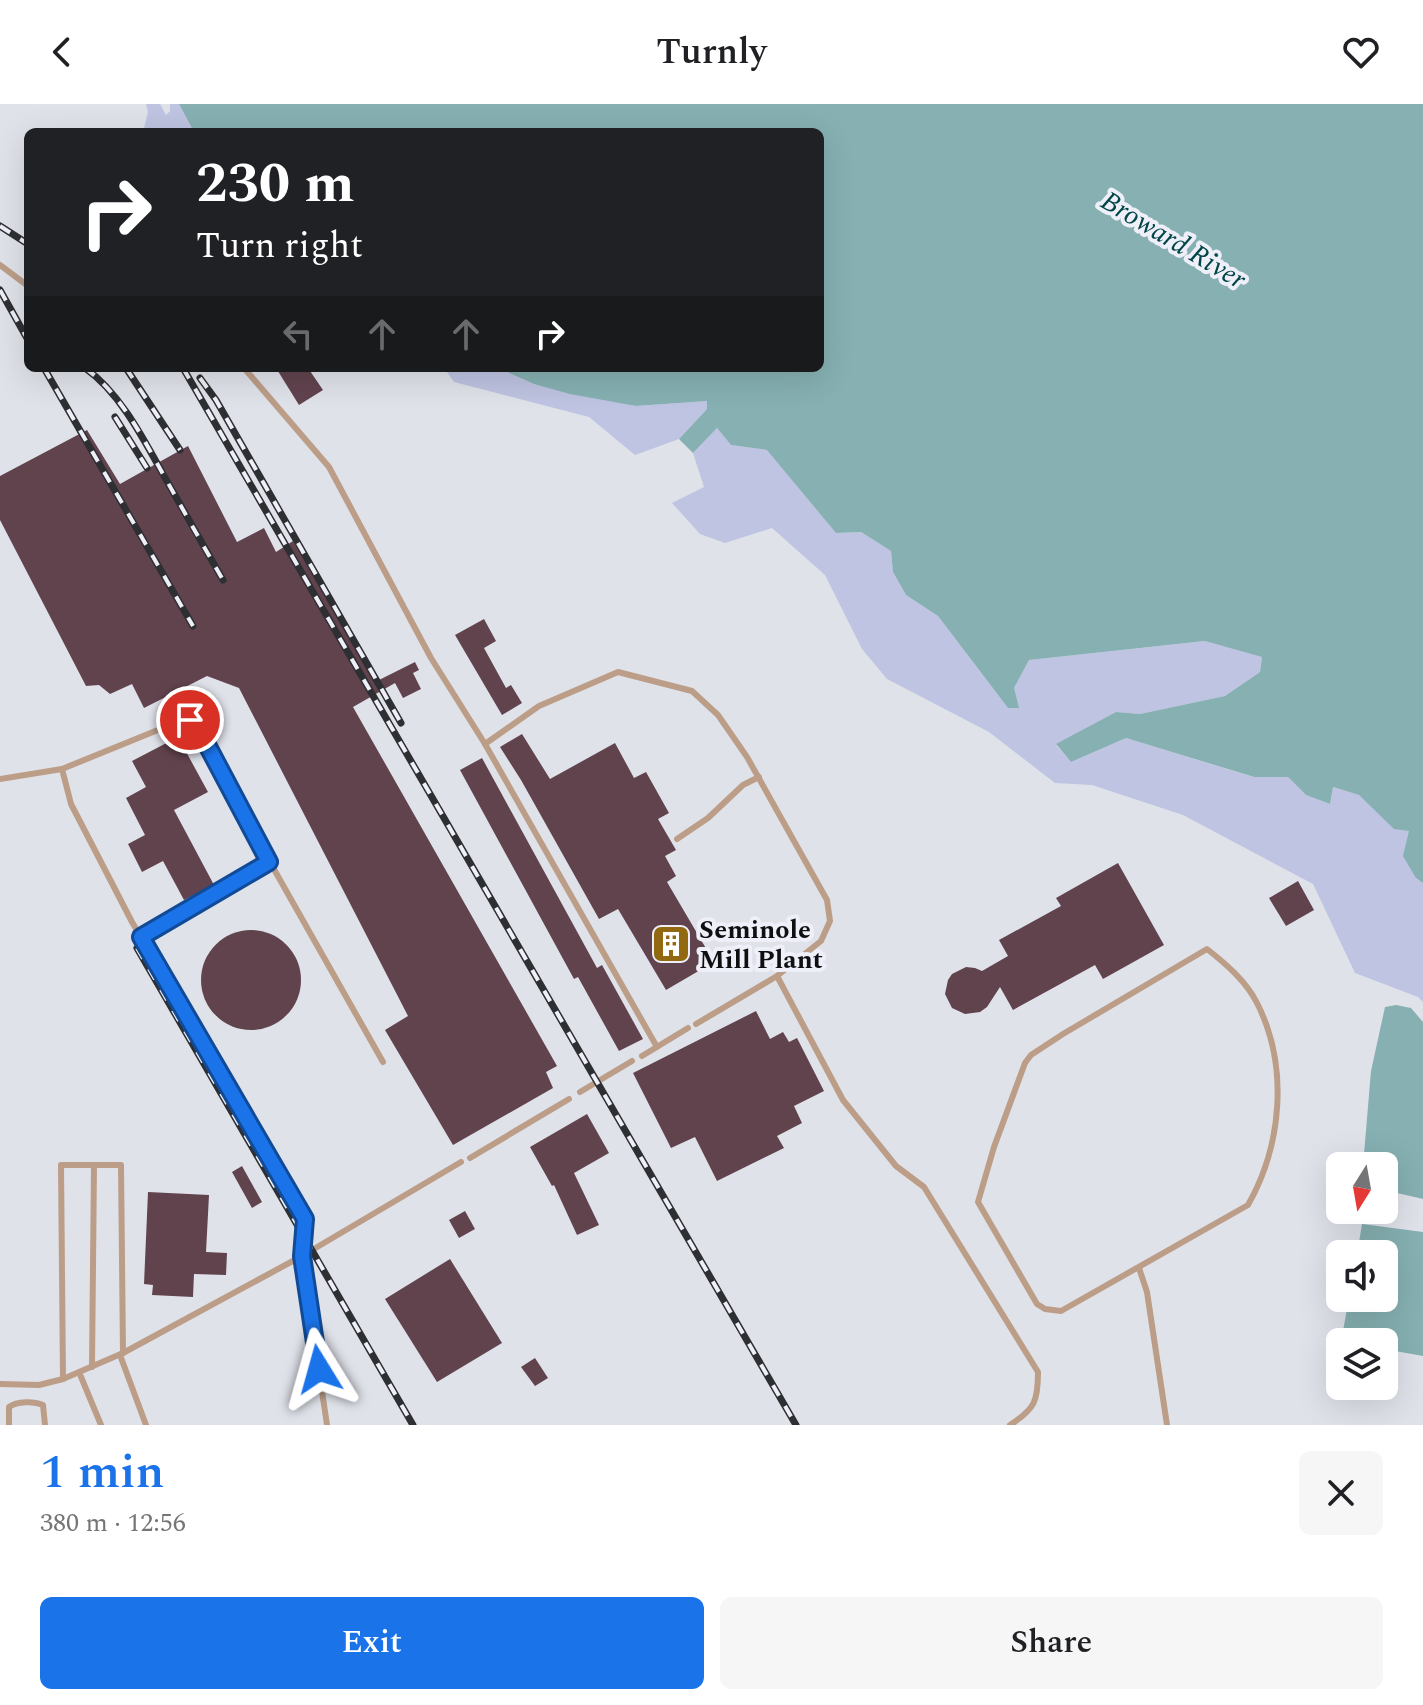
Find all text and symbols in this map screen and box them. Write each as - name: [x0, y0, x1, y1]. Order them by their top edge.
- text: Turnly: [656, 25, 767, 80]
- icon: back: [40, 30, 84, 74]
- icon: heart: [1339, 30, 1383, 74]
- text: 230 m: [196, 142, 355, 227]
- icon: right: [64, 160, 168, 264]
- water label: Broward River: [1092, 180, 1254, 301]
- text: Turn right: [196, 219, 363, 274]
- icon: left: [276, 312, 320, 356]
- icon: ahead: [360, 312, 404, 356]
- icon: ahead: [444, 312, 488, 356]
- icon: right: [528, 312, 572, 356]
- pin: [156, 686, 224, 754]
- icon: arrive: [168, 698, 212, 742]
- place label: Seminole Mill Plant: [699, 910, 823, 980]
- building icon: Seminole Mill Plant: [650, 923, 692, 965]
- north arrow: [1326, 1152, 1398, 1224]
- map controls: [1326, 1152, 1398, 1400]
- button: sound: [1326, 1240, 1398, 1312]
- position arrow: [277, 1327, 361, 1411]
- button: layers: [1326, 1328, 1398, 1400]
- text: 1 min: [40, 1436, 165, 1509]
- button: close: [1299, 1451, 1383, 1535]
- text: 380 m · 12:56: [40, 1503, 186, 1543]
- button: Exit: [40, 1597, 704, 1689]
- button: Share: [720, 1597, 1383, 1689]

